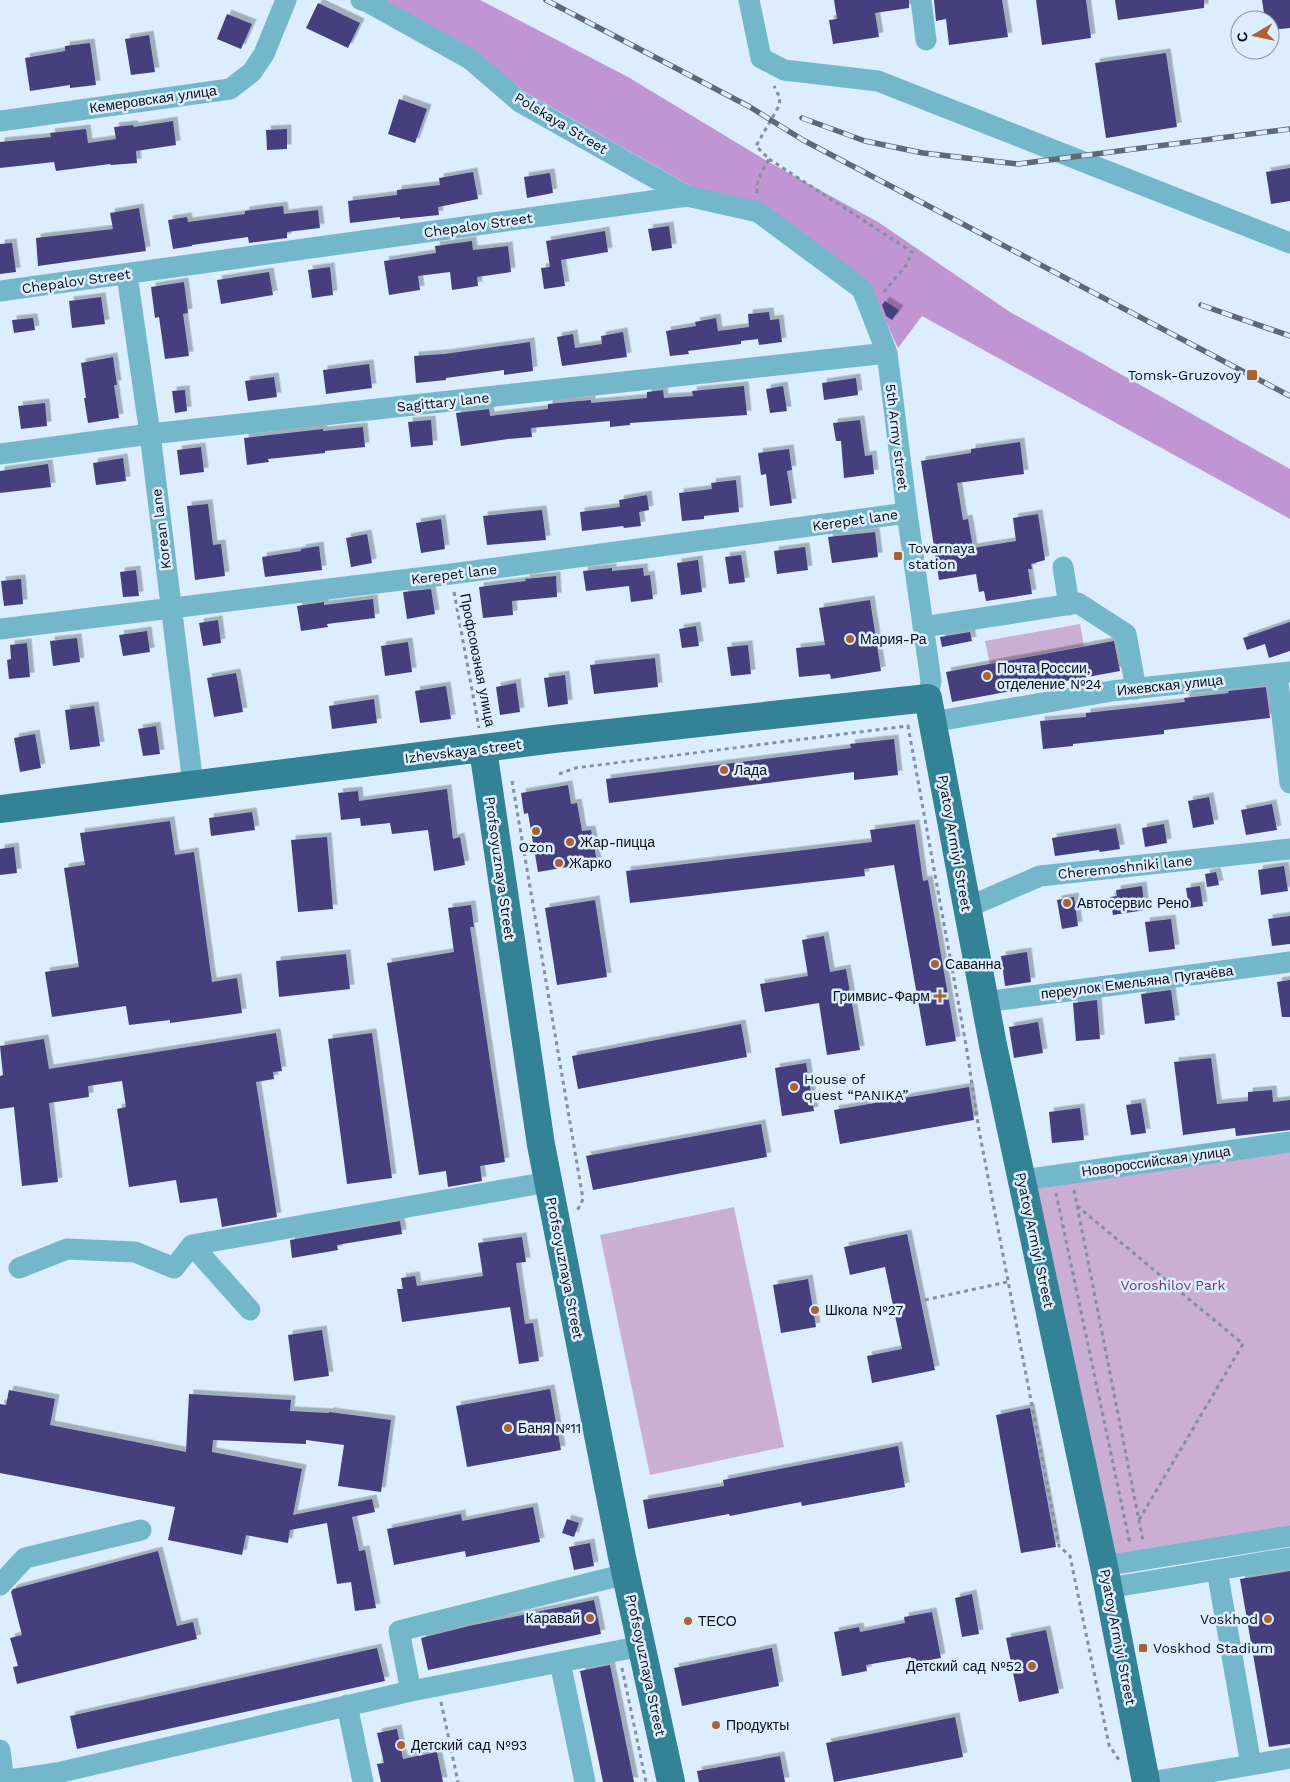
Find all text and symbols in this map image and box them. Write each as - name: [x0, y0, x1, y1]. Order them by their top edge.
- north arrow: [1230, 10, 1280, 60]
- text: С: [1233, 31, 1251, 43]
- street label: Кемеровская улица: [88, 82, 218, 116]
- street label: Polskaya Street: [512, 89, 610, 157]
- street label: Chepalov Street: [423, 209, 534, 241]
- street label: Chepalov Street: [21, 265, 132, 297]
- place label: Tomsk-Gruzovoy: [1128, 367, 1242, 383]
- marker: Tomsk-Gruzovoy: [1245, 368, 1259, 382]
- street label: 5th Army street: [883, 383, 911, 491]
- street label: Sagittary lane: [396, 389, 490, 415]
- street label: Korean lane: [148, 488, 174, 570]
- street label: Kerepet lane: [811, 506, 899, 534]
- place label: Tovarnaya station: [908, 540, 975, 572]
- marker: Tovarnaya station: [892, 550, 904, 562]
- street label: Kerepet lane: [410, 561, 498, 587]
- street label: Профсоюзная улица: [457, 592, 499, 728]
- place label: Мария-Ра: [860, 631, 927, 647]
- marker: Мария-Ра: [844, 633, 856, 645]
- place label: Почта России, отделение №24: [997, 660, 1102, 692]
- marker: Почта России, отделение №24: [981, 670, 993, 682]
- street label: Ижевская улица: [1116, 671, 1224, 699]
- street label: Izhevskaya street: [404, 736, 523, 766]
- place label: Лада: [734, 762, 767, 778]
- marker: Лада: [718, 764, 730, 776]
- street label: Pyatoy Armiyi Street: [935, 774, 975, 913]
- street label: Profsoyuznaya Street: [482, 795, 518, 941]
- marker: Ozon: [530, 825, 542, 837]
- place label: Жар-пицца: [580, 834, 655, 850]
- marker: Жар-пицца: [564, 836, 576, 848]
- place label: Ozon: [519, 839, 553, 855]
- street label: Cheremoshniki lane: [1057, 852, 1193, 882]
- place label: Жарко: [569, 855, 612, 871]
- marker: Жарко: [553, 857, 565, 869]
- place label: Автосервис Рено: [1077, 895, 1189, 911]
- marker: Автосервис Рено: [1061, 897, 1073, 909]
- place label: Саванна: [945, 956, 1002, 972]
- marker: Саванна: [929, 958, 941, 970]
- street label: переулок Емельяна Пугачёва: [1040, 962, 1234, 1002]
- place label: Гримвис-Фарм: [833, 988, 930, 1004]
- marker: Гримвис-Фарм: [934, 990, 946, 1002]
- place label: House of quest “PANIKA”: [804, 1071, 908, 1103]
- marker: House of quest “PANIKA”: [788, 1081, 800, 1093]
- street label: Новороссийская улица: [1080, 1143, 1232, 1179]
- street label: Pyatoy Armiyi Street: [1013, 1171, 1057, 1309]
- street label: Profsoyuznaya Street: [543, 1196, 587, 1341]
- park label: Voroshilov Park: [1121, 1277, 1226, 1293]
- place label: Школа №27: [825, 1302, 904, 1318]
- marker: Школа №27: [809, 1304, 821, 1316]
- place label: Баня №11: [518, 1420, 581, 1436]
- marker: Баня №11: [502, 1422, 514, 1434]
- street label: Pyatoy Armiyi Street: [1097, 1568, 1139, 1707]
- street label: Profsoyuznaya Street: [623, 1593, 669, 1737]
- place label: Каравай: [526, 1610, 580, 1626]
- place label: Voskhod: [1200, 1611, 1258, 1627]
- marker: Каравай: [584, 1612, 596, 1624]
- place label: ТЕСО: [698, 1613, 737, 1629]
- marker: Voskhod: [1262, 1613, 1274, 1625]
- marker: ТЕСО: [682, 1615, 694, 1627]
- place label: Voskhod Stadium: [1153, 1640, 1273, 1656]
- marker: Voskhod Stadium: [1137, 1642, 1149, 1654]
- place label: Детский сад №52: [906, 1658, 1022, 1674]
- marker: Детский сад №52: [1026, 1660, 1038, 1672]
- place label: Продукты: [726, 1717, 789, 1733]
- marker: Продукты: [710, 1719, 722, 1731]
- place label: Детский сад №93: [411, 1737, 527, 1753]
- marker: Детский сад №93: [395, 1739, 407, 1751]

